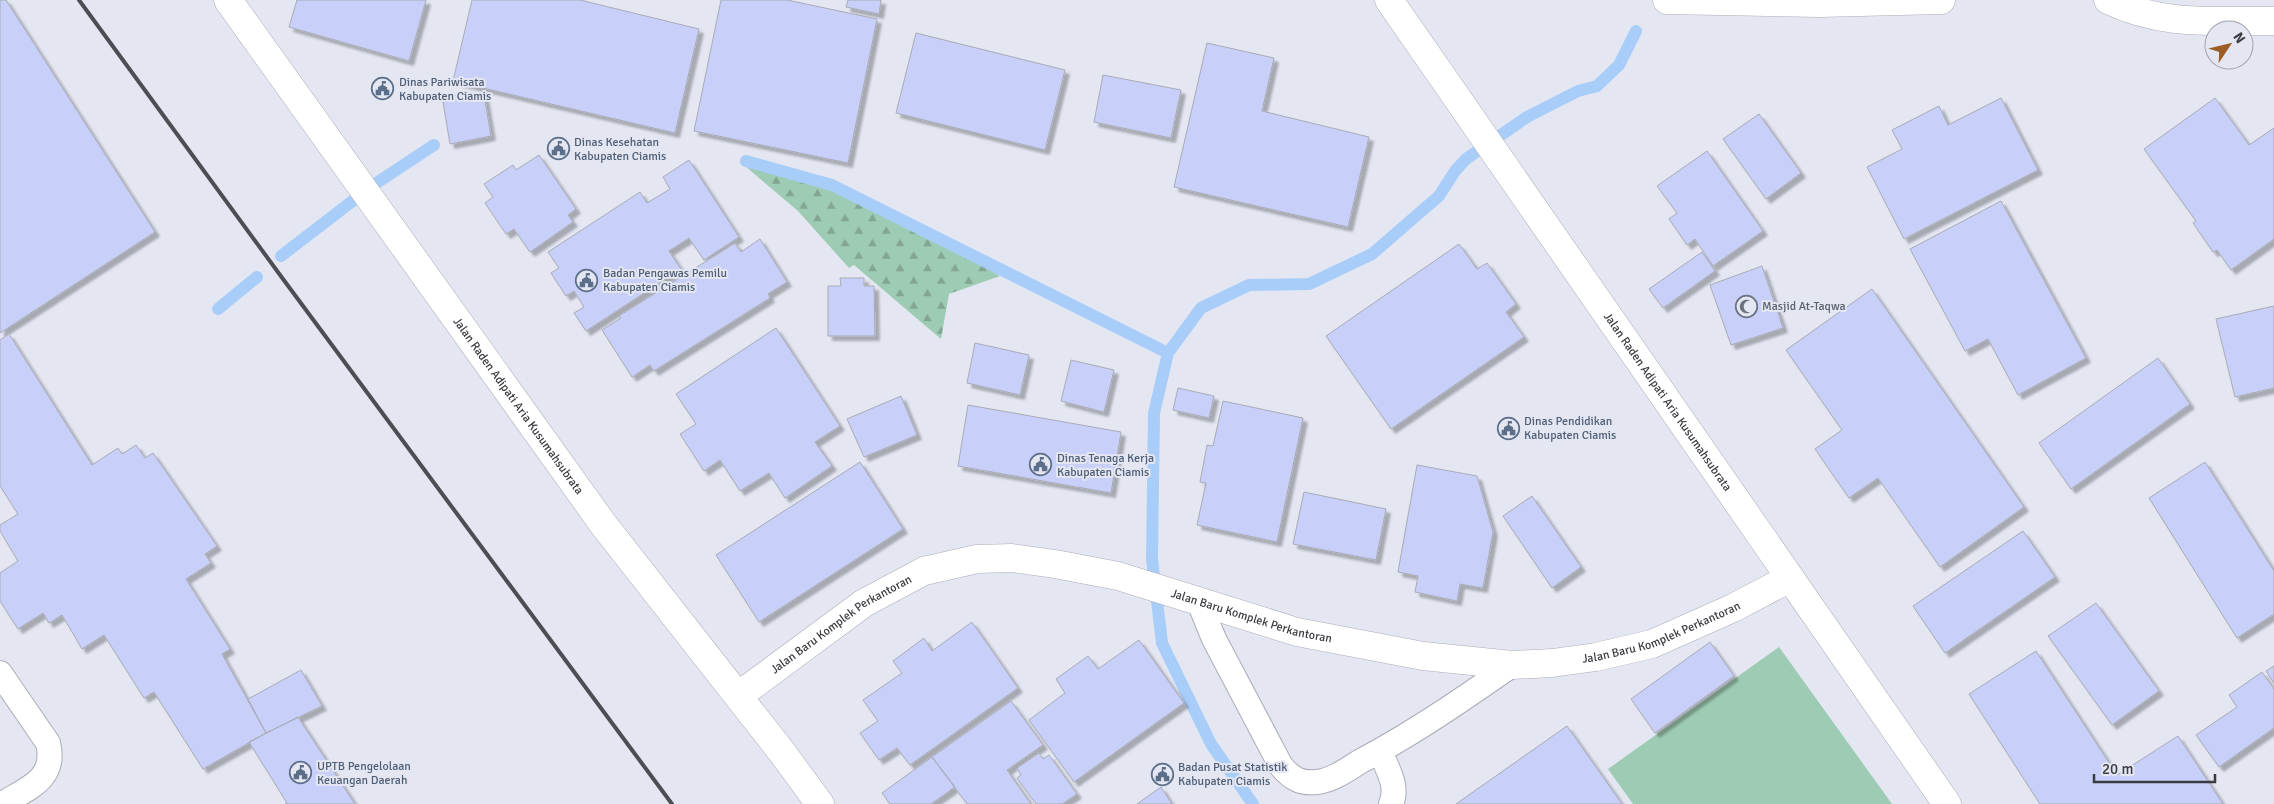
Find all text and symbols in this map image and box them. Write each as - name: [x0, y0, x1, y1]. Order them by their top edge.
- north arrow: [2204, 20, 2254, 70]
- text: N: [2229, 29, 2249, 47]
- place label: Dinas Pariwisata Kabupaten Ciamis: [399, 75, 491, 104]
- public building icon: Dinas Pariwisata Kabupaten Ciamis: [371, 77, 395, 101]
- place label: Dinas Kesehatan Kabupaten Ciamis: [574, 135, 666, 164]
- public building icon: Dinas Kesehatan Kabupaten Ciamis: [546, 137, 570, 161]
- place label: Badan Pengawas Pemilu Kabupaten Ciamis: [603, 266, 727, 295]
- public building icon: Badan Pengawas Pemilu Kabupaten Ciamis: [575, 268, 599, 292]
- mosque icon: Masjid At-Taqwa: [1734, 294, 1758, 318]
- place label: Masjid At-Taqwa: [1762, 299, 1846, 314]
- street label: Jalan Raden Adipati Aria Kusumahsubrata: [1600, 310, 1735, 494]
- street label: Jalan Raden Adipati Aria Kusumahsubrata: [449, 315, 587, 498]
- place label: Dinas Pendidikan Kabupaten Ciamis: [1524, 414, 1616, 443]
- public building icon: Dinas Pendidikan Kabupaten Ciamis: [1496, 416, 1520, 440]
- place label: Dinas Tenaga Kerja Kabupaten Ciamis: [1057, 451, 1154, 480]
- public building icon: Dinas Tenaga Kerja Kabupaten Ciamis: [1029, 453, 1053, 477]
- street label: Jalan Baru Komplek Perkantoran: [768, 572, 915, 677]
- street label: Jalan Baru Komplek Perkantoran: [1169, 586, 1333, 647]
- street label: Jalan Baru Komplek Perkantoran: [1581, 598, 1743, 667]
- scale bar: [2094, 752, 2215, 784]
- place label: UPTB Pengelolaan Keuangan Daerah: [317, 759, 411, 788]
- place label: Badan Pusat Statistik Kabupaten Ciamis: [1178, 760, 1287, 789]
- text: 20 m: [2102, 760, 2133, 778]
- public building icon: UPTB Pengelolaan Keuangan Daerah: [289, 761, 313, 785]
- public building icon: Badan Pusat Statistik Kabupaten Ciamis: [1150, 762, 1174, 786]

